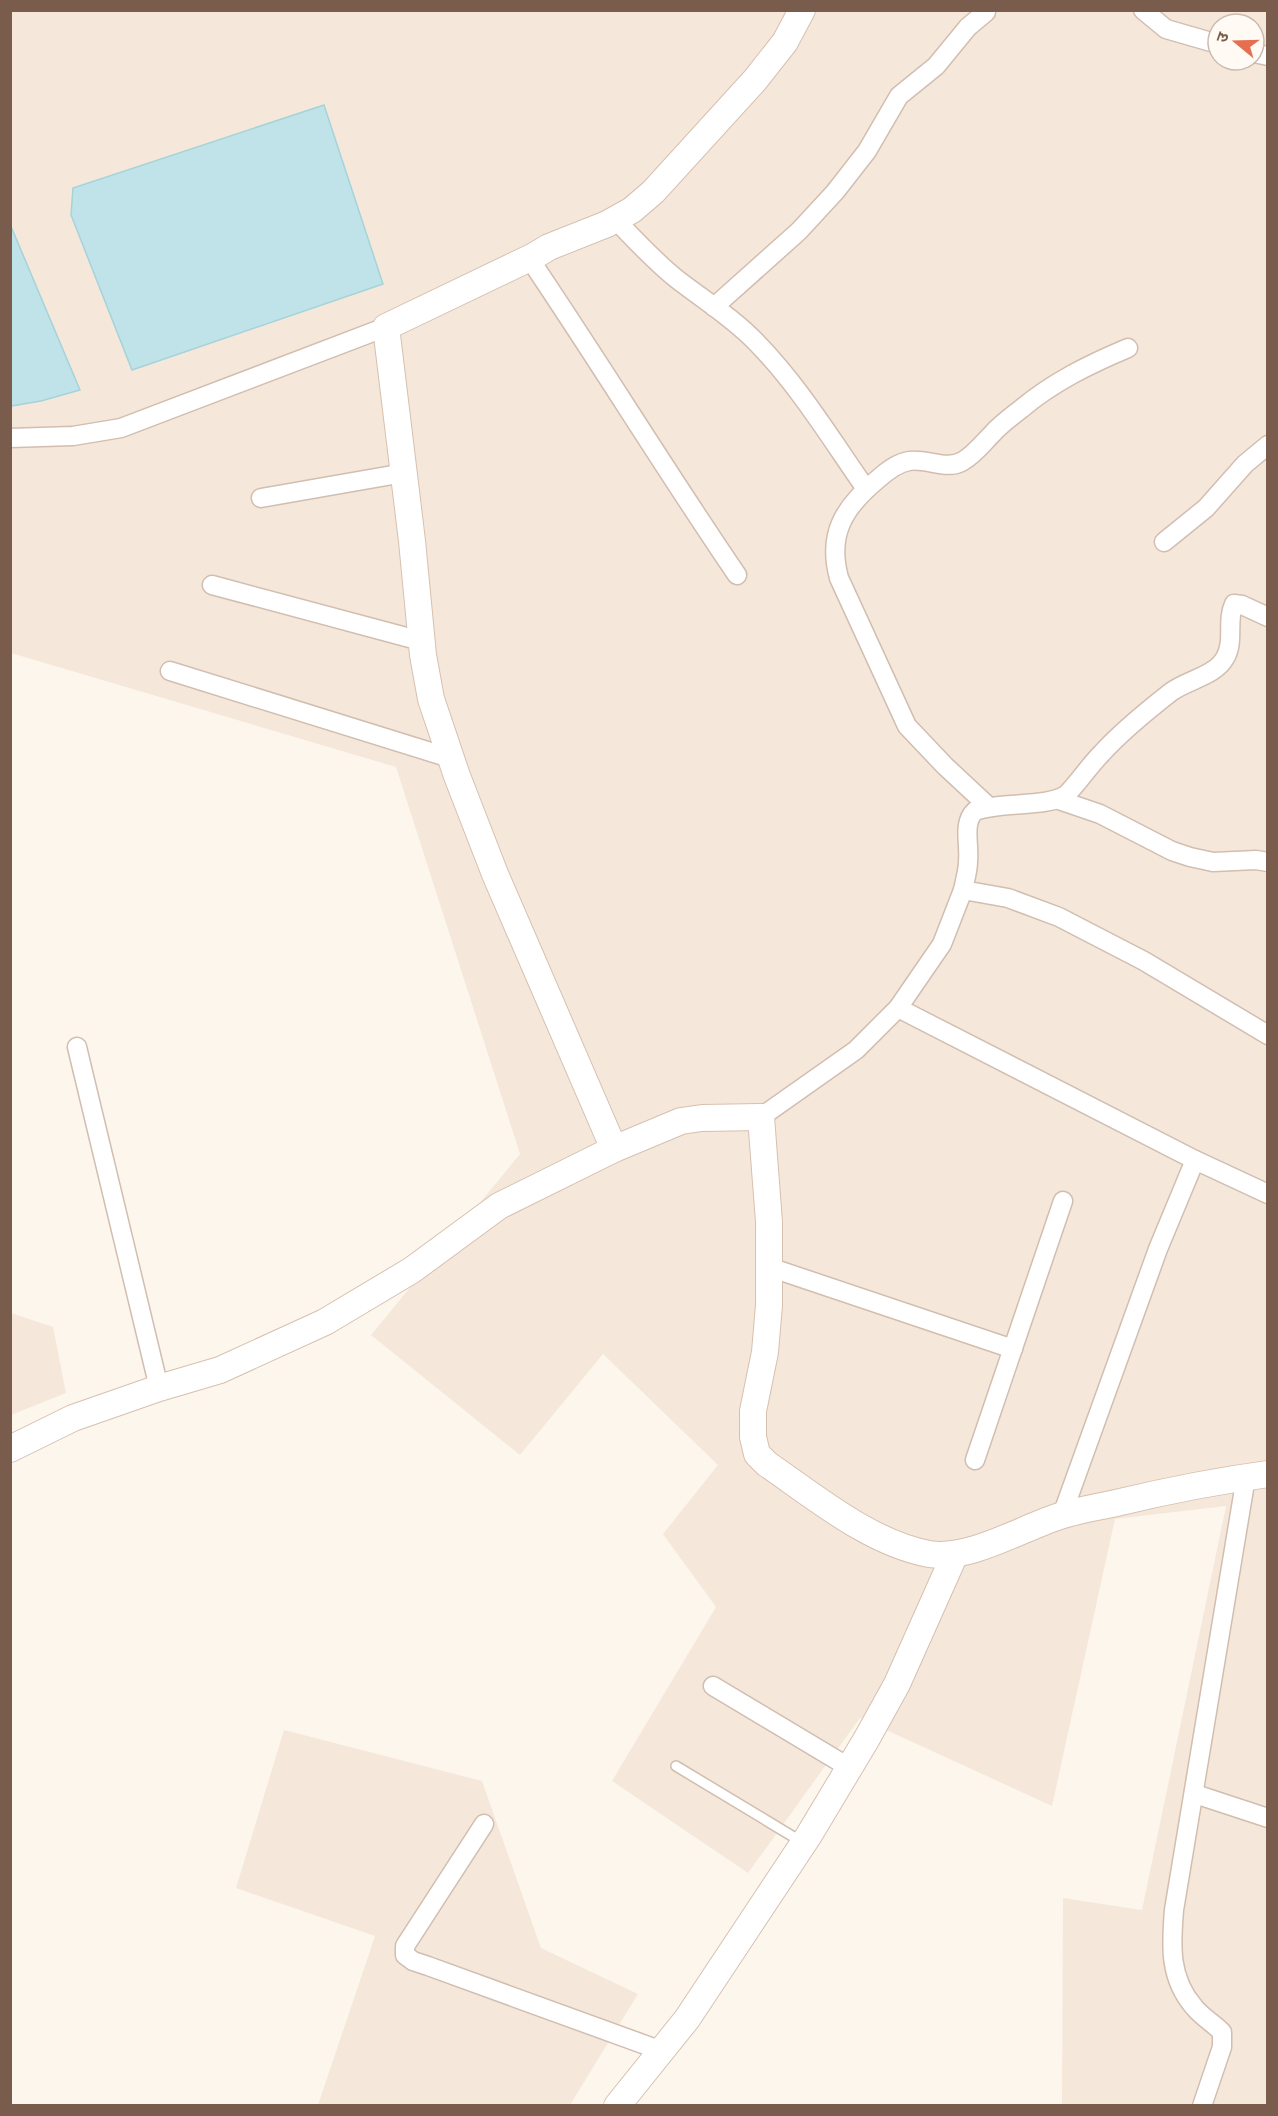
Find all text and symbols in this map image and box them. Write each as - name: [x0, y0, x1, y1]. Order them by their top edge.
- north arrow: [1206, 12, 1266, 72]
- text: उ: [1211, 29, 1233, 45]

